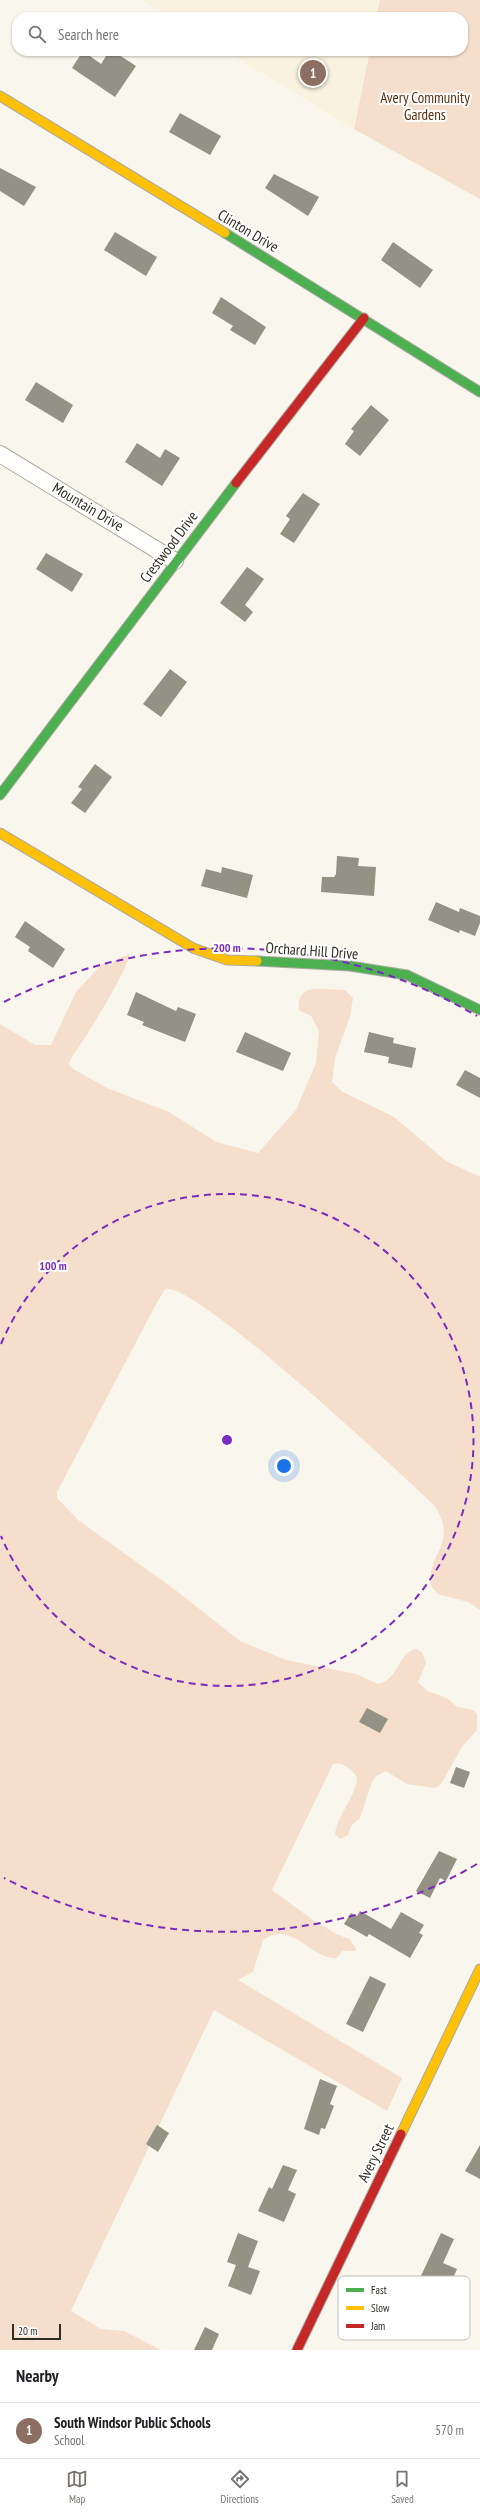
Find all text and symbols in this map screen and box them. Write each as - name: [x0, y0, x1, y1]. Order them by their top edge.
- search box: [12, 12, 468, 56]
- icon: search: [26, 23, 48, 45]
- text: Search here: [58, 25, 119, 44]
- pin: 1: [300, 58, 326, 88]
- park label: Avery Community Gardens: [380, 88, 470, 124]
- street label: Clinton Drive: [214, 205, 282, 256]
- street label: Mountain Drive: [49, 478, 127, 535]
- street label: Crestwood Drive: [136, 507, 202, 586]
- street label: Orchard Hill Drive: [265, 938, 359, 963]
- text: 200 m: [213, 940, 241, 955]
- text: 100 m: [39, 1258, 67, 1273]
- centre of rings: [220, 1433, 234, 1447]
- your location: [274, 1456, 294, 1476]
- street label: Avery Street: [353, 2121, 398, 2185]
- legend: [338, 2276, 470, 2340]
- text: Fast: [371, 2283, 387, 2297]
- text: Slow: [371, 2301, 390, 2315]
- text: Jam: [370, 2319, 385, 2333]
- scale bar: [12, 2322, 61, 2341]
- text: 20 m: [18, 2324, 37, 2338]
- text: Nearby: [16, 2365, 59, 2387]
- text: South Windsor Public Schools: [54, 2413, 211, 2432]
- text: 1: [26, 2422, 32, 2439]
- text: 570 m: [435, 2422, 464, 2439]
- text: School: [54, 2432, 84, 2449]
- tab: Map: [66, 2468, 88, 2506]
- tab: Directions: [221, 2468, 259, 2506]
- tab: Saved: [391, 2468, 414, 2506]

